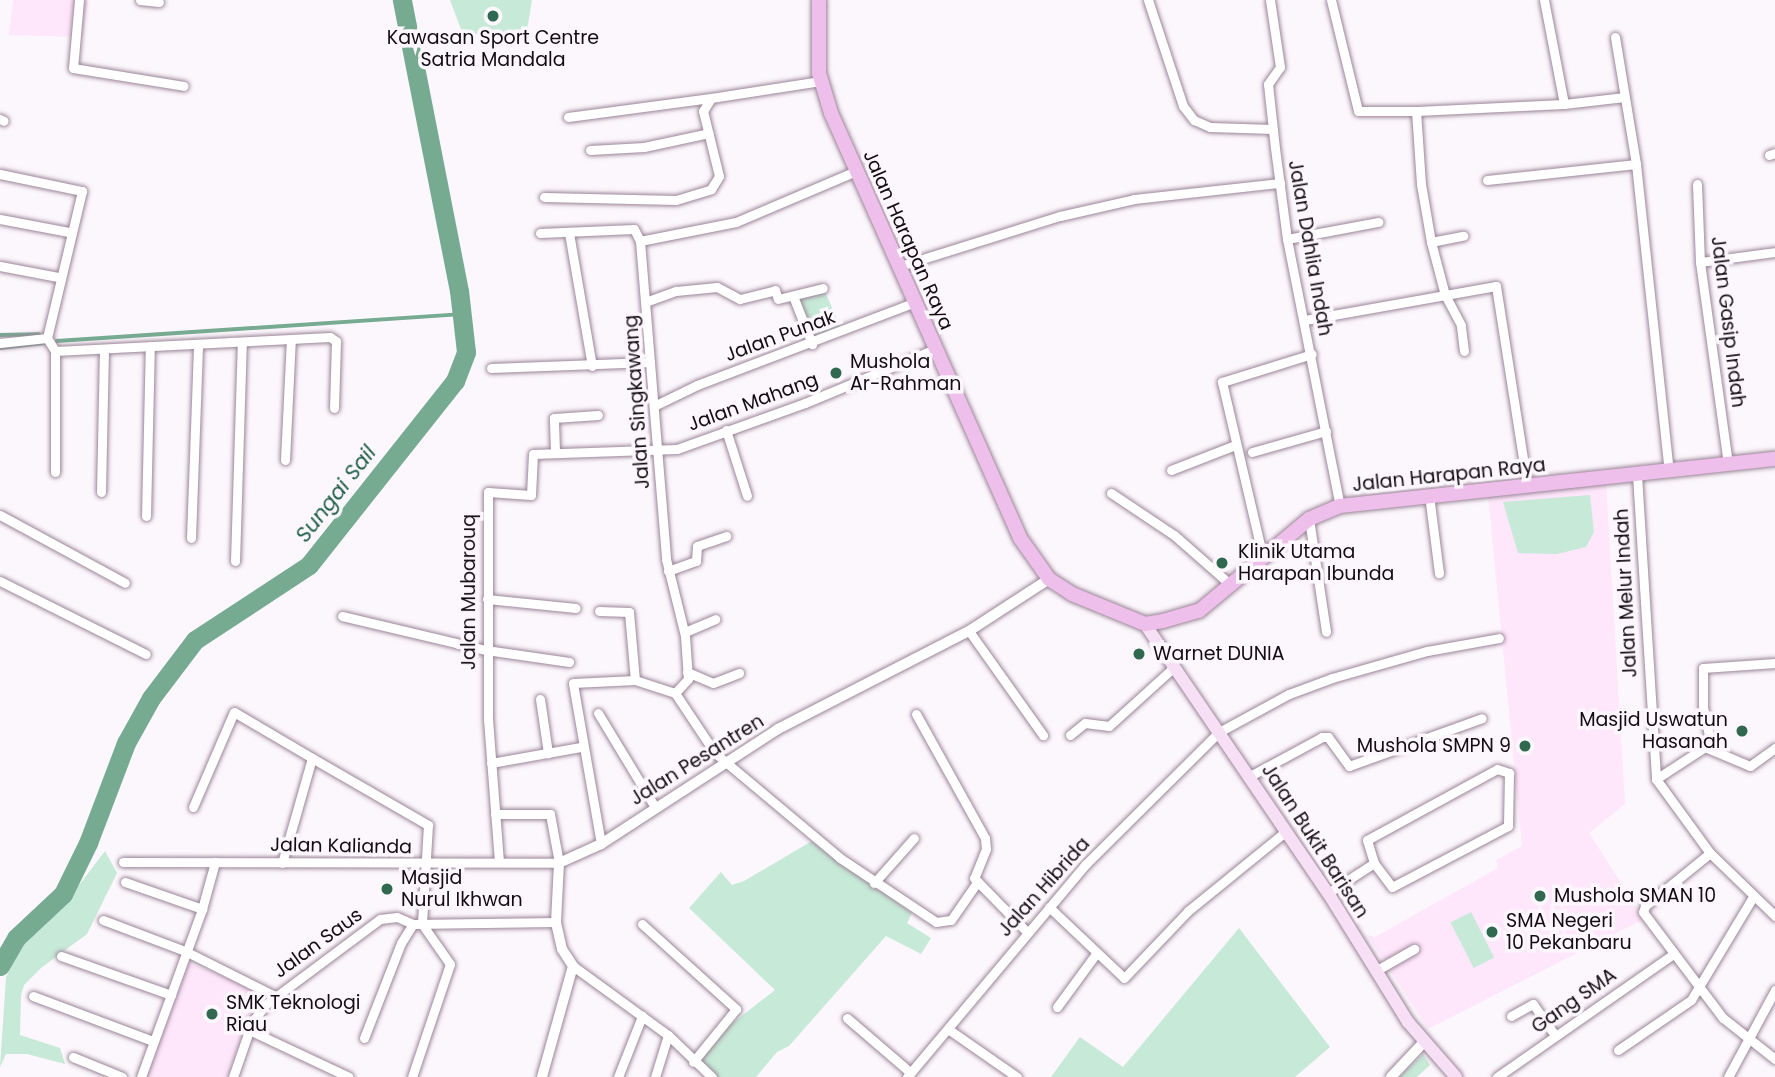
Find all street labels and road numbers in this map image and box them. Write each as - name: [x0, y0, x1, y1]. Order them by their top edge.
- street label: Jalan Harapan Raya: [858, 147, 958, 333]
- street label: Jalan Dahlia Indah: [1283, 158, 1337, 338]
- street label: Jalan Gasip Indah: [1706, 235, 1750, 409]
- street label: Jalan Punak: [722, 306, 838, 366]
- street label: Jalan Singkawang: [620, 314, 654, 490]
- street label: Jalan Mahang: [685, 368, 821, 436]
- street label: Jalan Harapan Raya: [1351, 453, 1547, 497]
- street label: Jalan Melur Indah: [1610, 508, 1642, 678]
- street label: Jalan Mubarouq: [458, 514, 480, 670]
- street label: Jalan Pesantren: [626, 710, 768, 810]
- street label: Jalan Bukit Barisan: [1257, 760, 1373, 922]
- street label: Jalan Kalianda: [270, 833, 412, 859]
- street label: Jalan Hibrida: [993, 833, 1095, 941]
- street label: Jalan Saus: [269, 903, 367, 983]
- street label: Gang SMA: [1527, 964, 1621, 1038]

